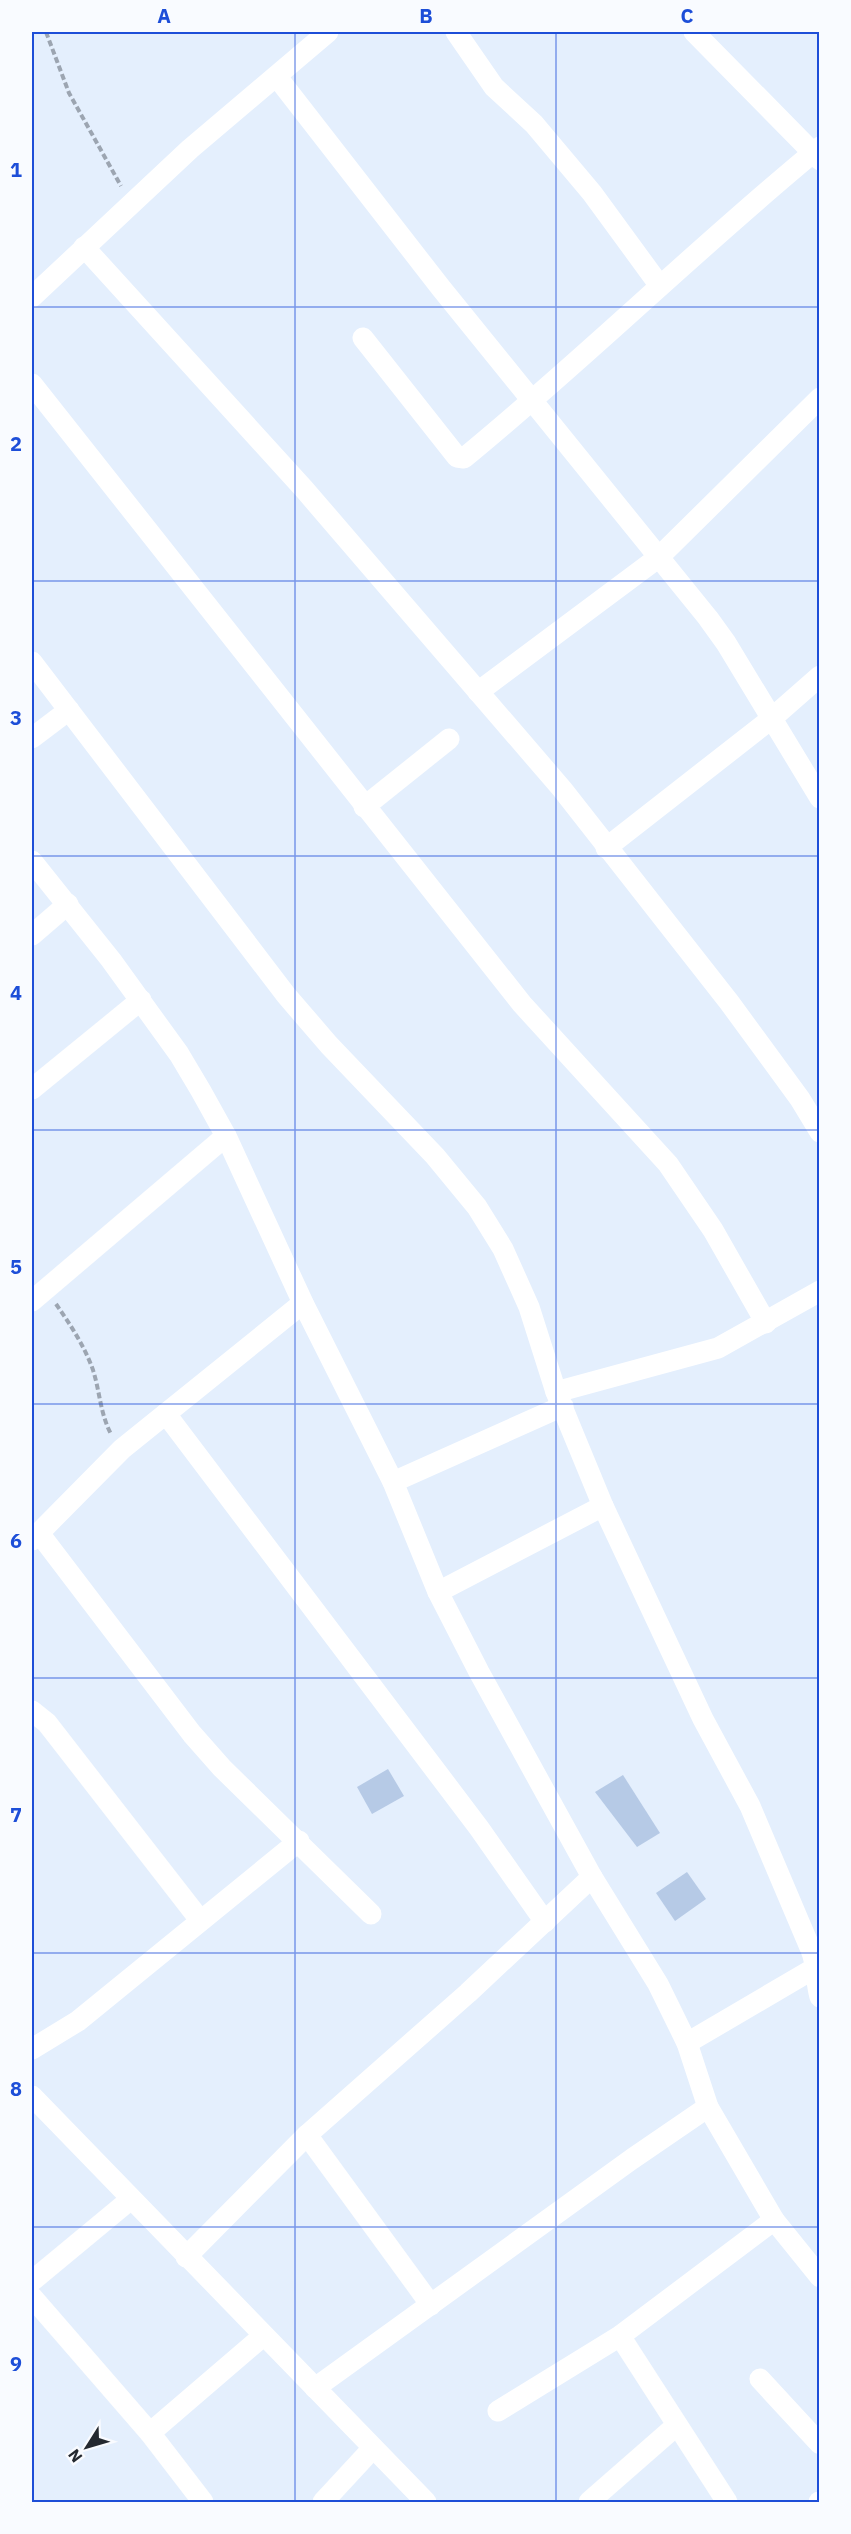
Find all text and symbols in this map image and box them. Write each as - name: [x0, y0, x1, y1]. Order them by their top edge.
- text: A: [157, 2, 171, 29]
- text: B: [419, 2, 433, 29]
- text: C: [680, 2, 694, 29]
- text: 1: [10, 156, 22, 183]
- text: 2: [10, 430, 22, 457]
- text: 3: [10, 704, 22, 731]
- text: 4: [10, 979, 22, 1006]
- text: 5: [10, 1253, 22, 1280]
- text: 6: [10, 1527, 22, 1554]
- text: 7: [10, 1801, 22, 1828]
- text: 8: [10, 2075, 22, 2102]
- text: 9: [10, 2350, 22, 2377]
- north arrow: [57, 2417, 117, 2477]
- text: N: [64, 2445, 86, 2467]

